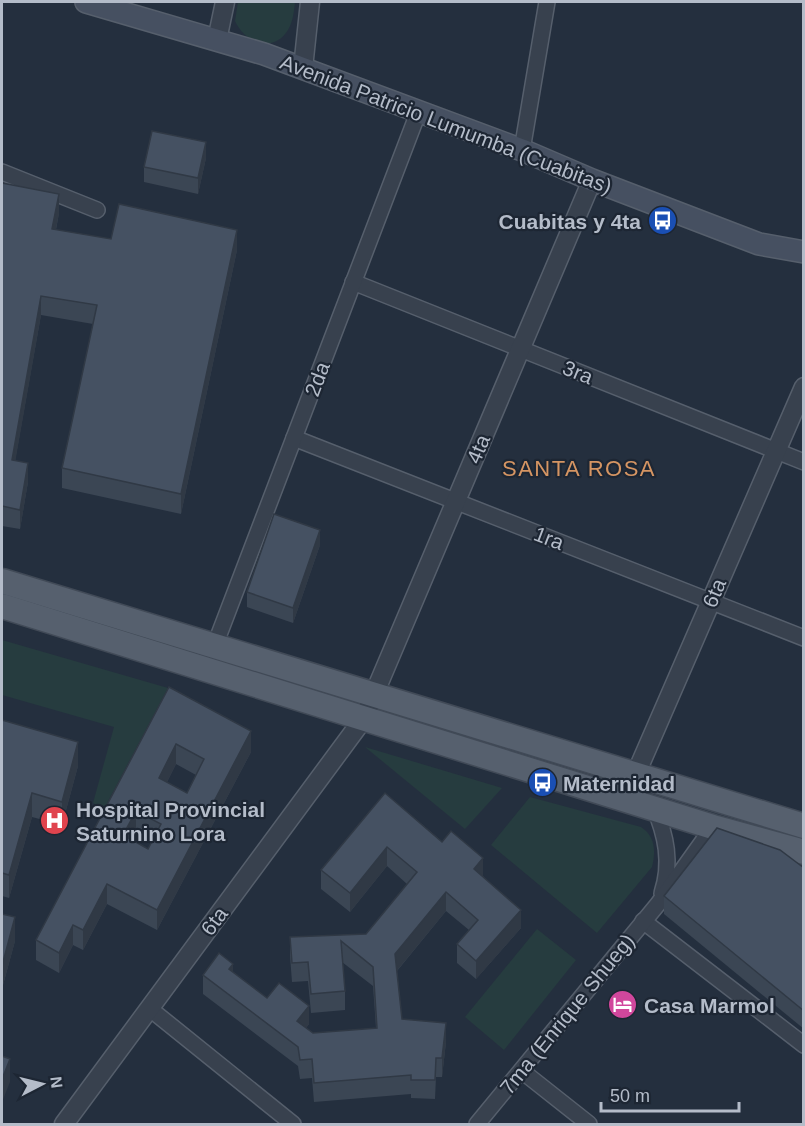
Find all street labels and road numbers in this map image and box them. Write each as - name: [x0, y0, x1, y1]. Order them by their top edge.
- street label: Avenida Patricio Lumumba (Cuabitas): [277, 50, 615, 198]
- street label: 3ra: [560, 356, 597, 388]
- street label: 2da: [300, 358, 334, 399]
- street label: 4ta: [462, 431, 494, 467]
- street label: 1ra: [531, 522, 568, 554]
- street label: 6ta: [698, 575, 730, 611]
- street label: 6ta: [196, 902, 232, 940]
- street label: 7ma (Enrique Shueg): [495, 929, 639, 1099]

